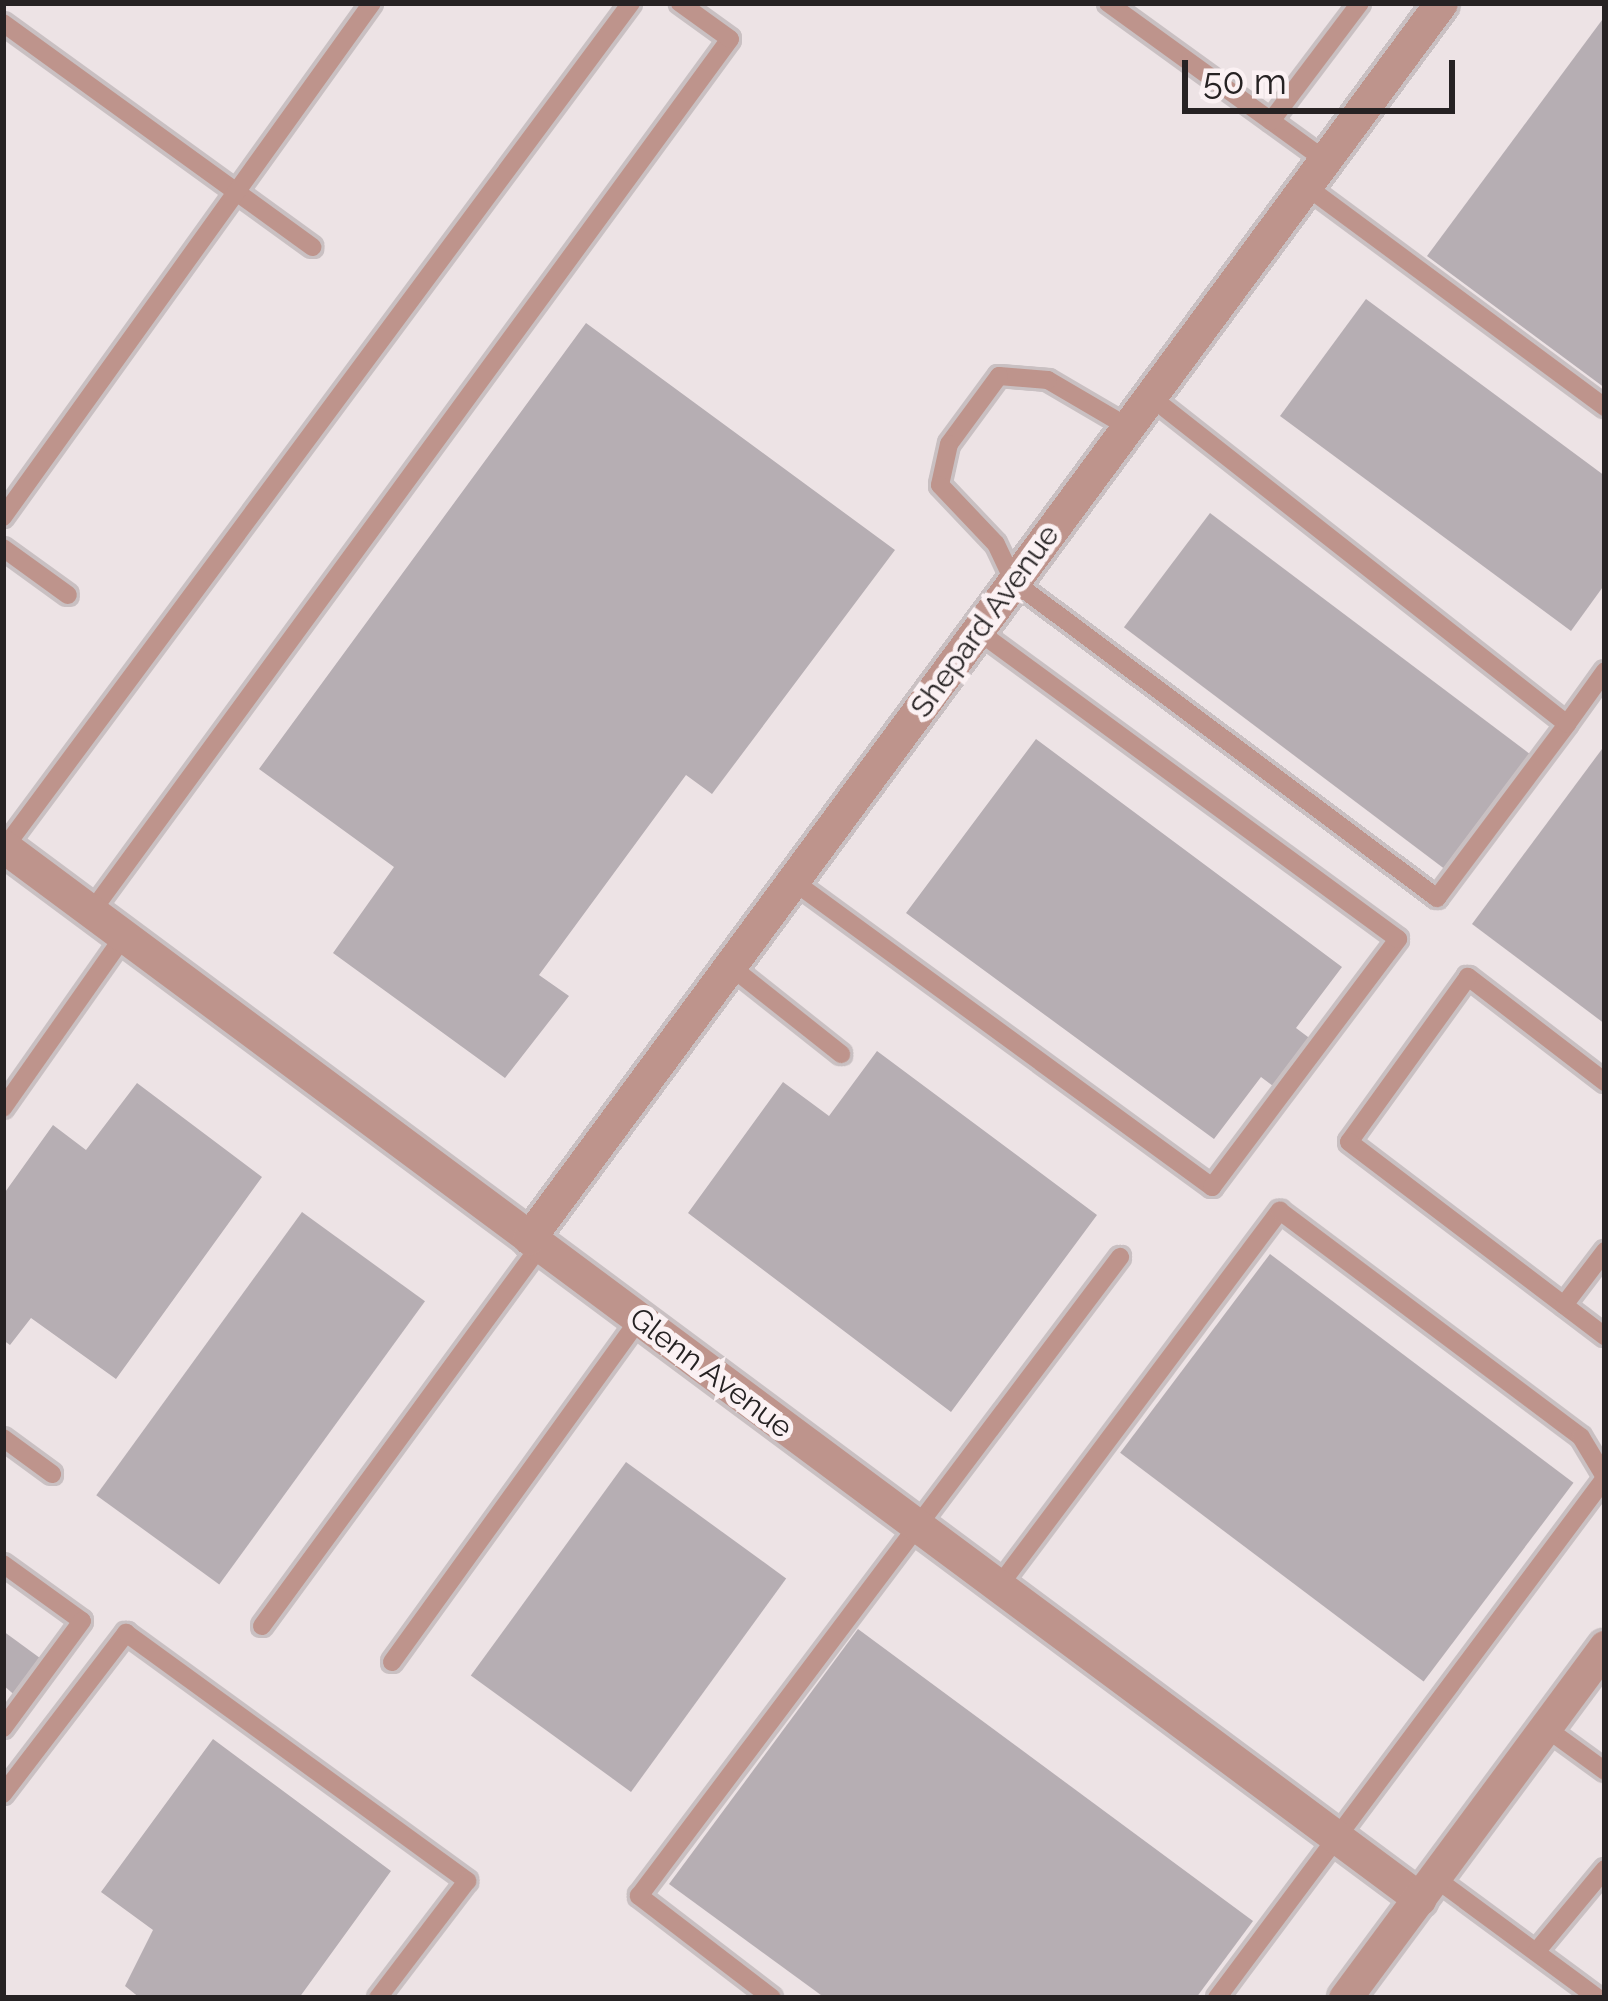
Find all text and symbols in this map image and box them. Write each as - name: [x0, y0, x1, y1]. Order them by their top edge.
- scale bar: [1188, 36, 1461, 110]
- text: 50 m: [1203, 60, 1287, 102]
- street label: Shepard Avenue: [903, 517, 1067, 725]
- street label: Glenn Avenue: [622, 1300, 800, 1446]

